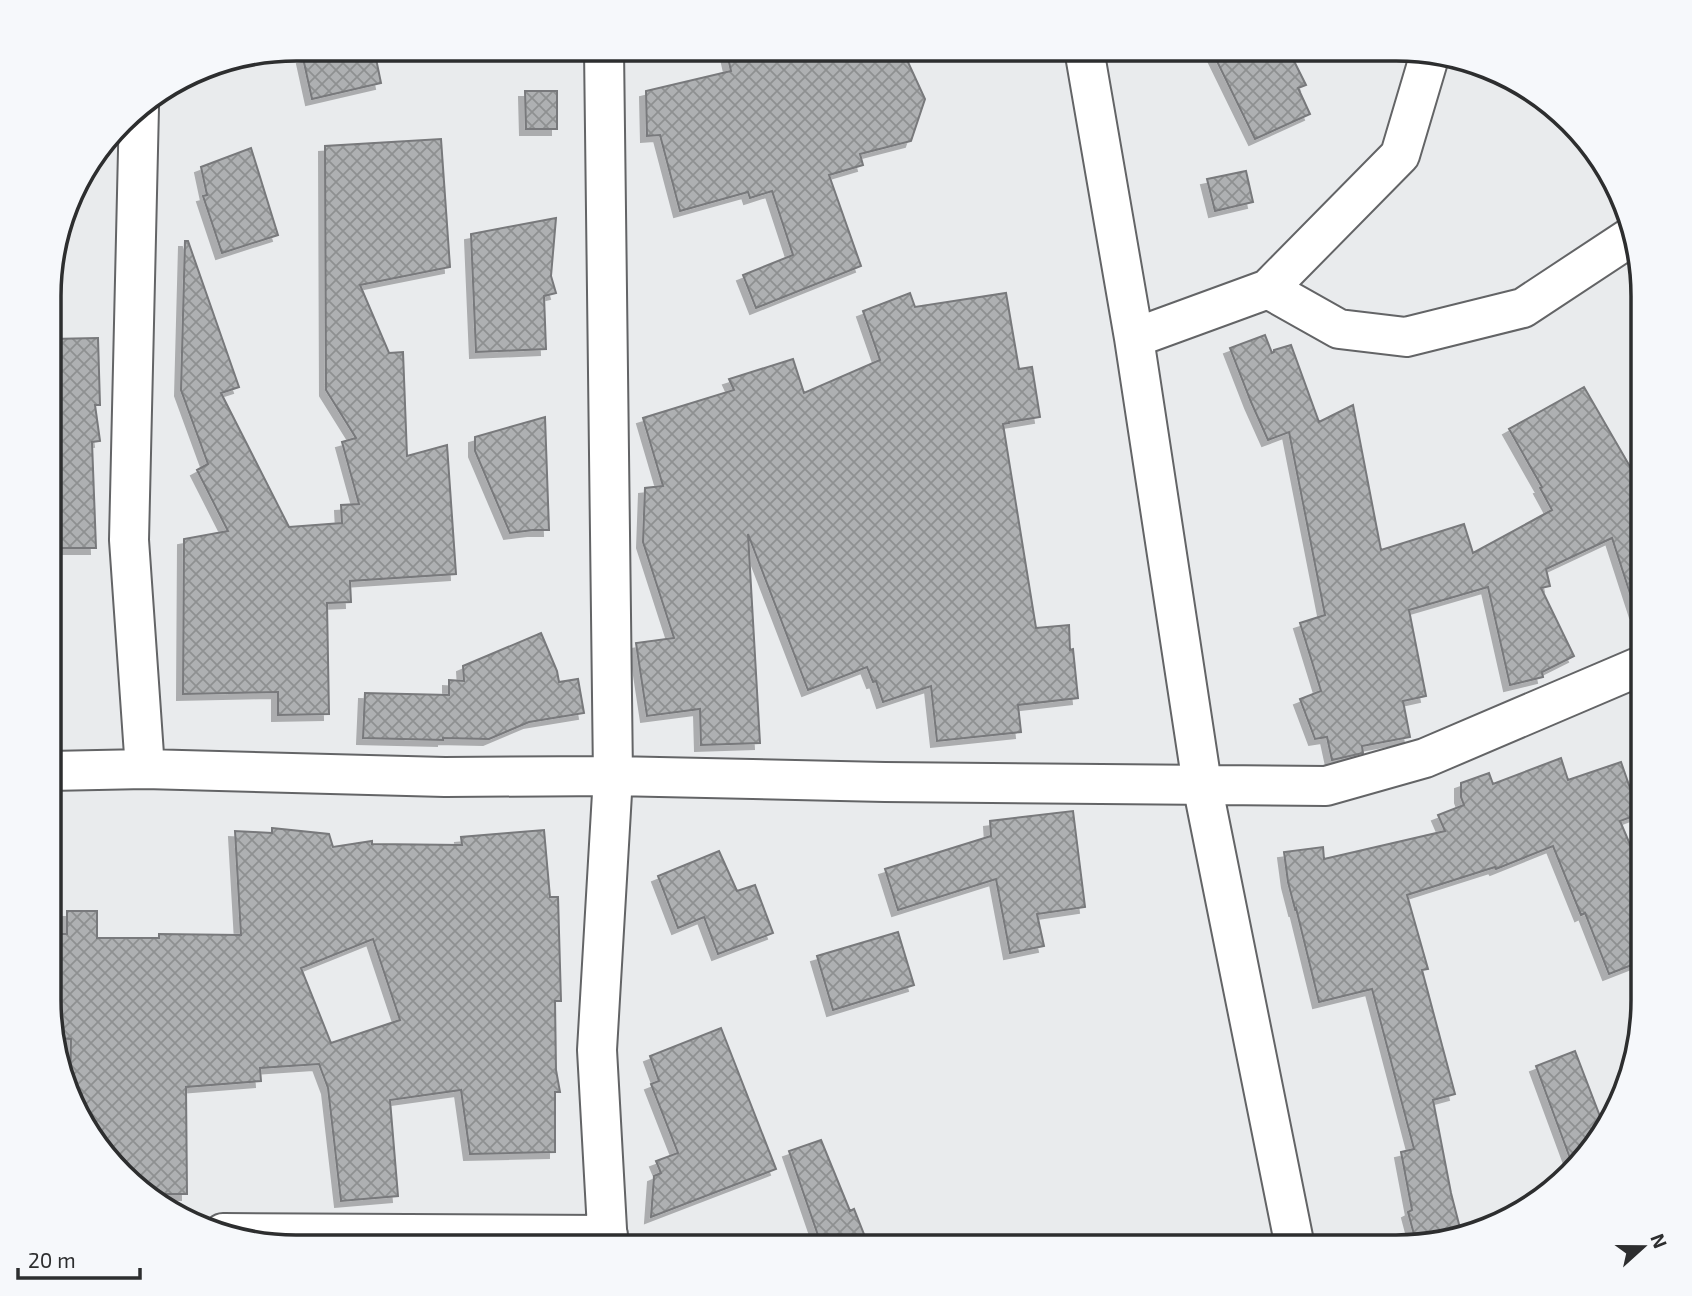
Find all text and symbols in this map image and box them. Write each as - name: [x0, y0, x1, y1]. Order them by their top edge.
- north arrow: [1608, 1212, 1678, 1282]
- text: N: [1646, 1230, 1673, 1251]
- scale bar: [18, 1236, 140, 1280]
- text: 20 m: [28, 1247, 76, 1272]

